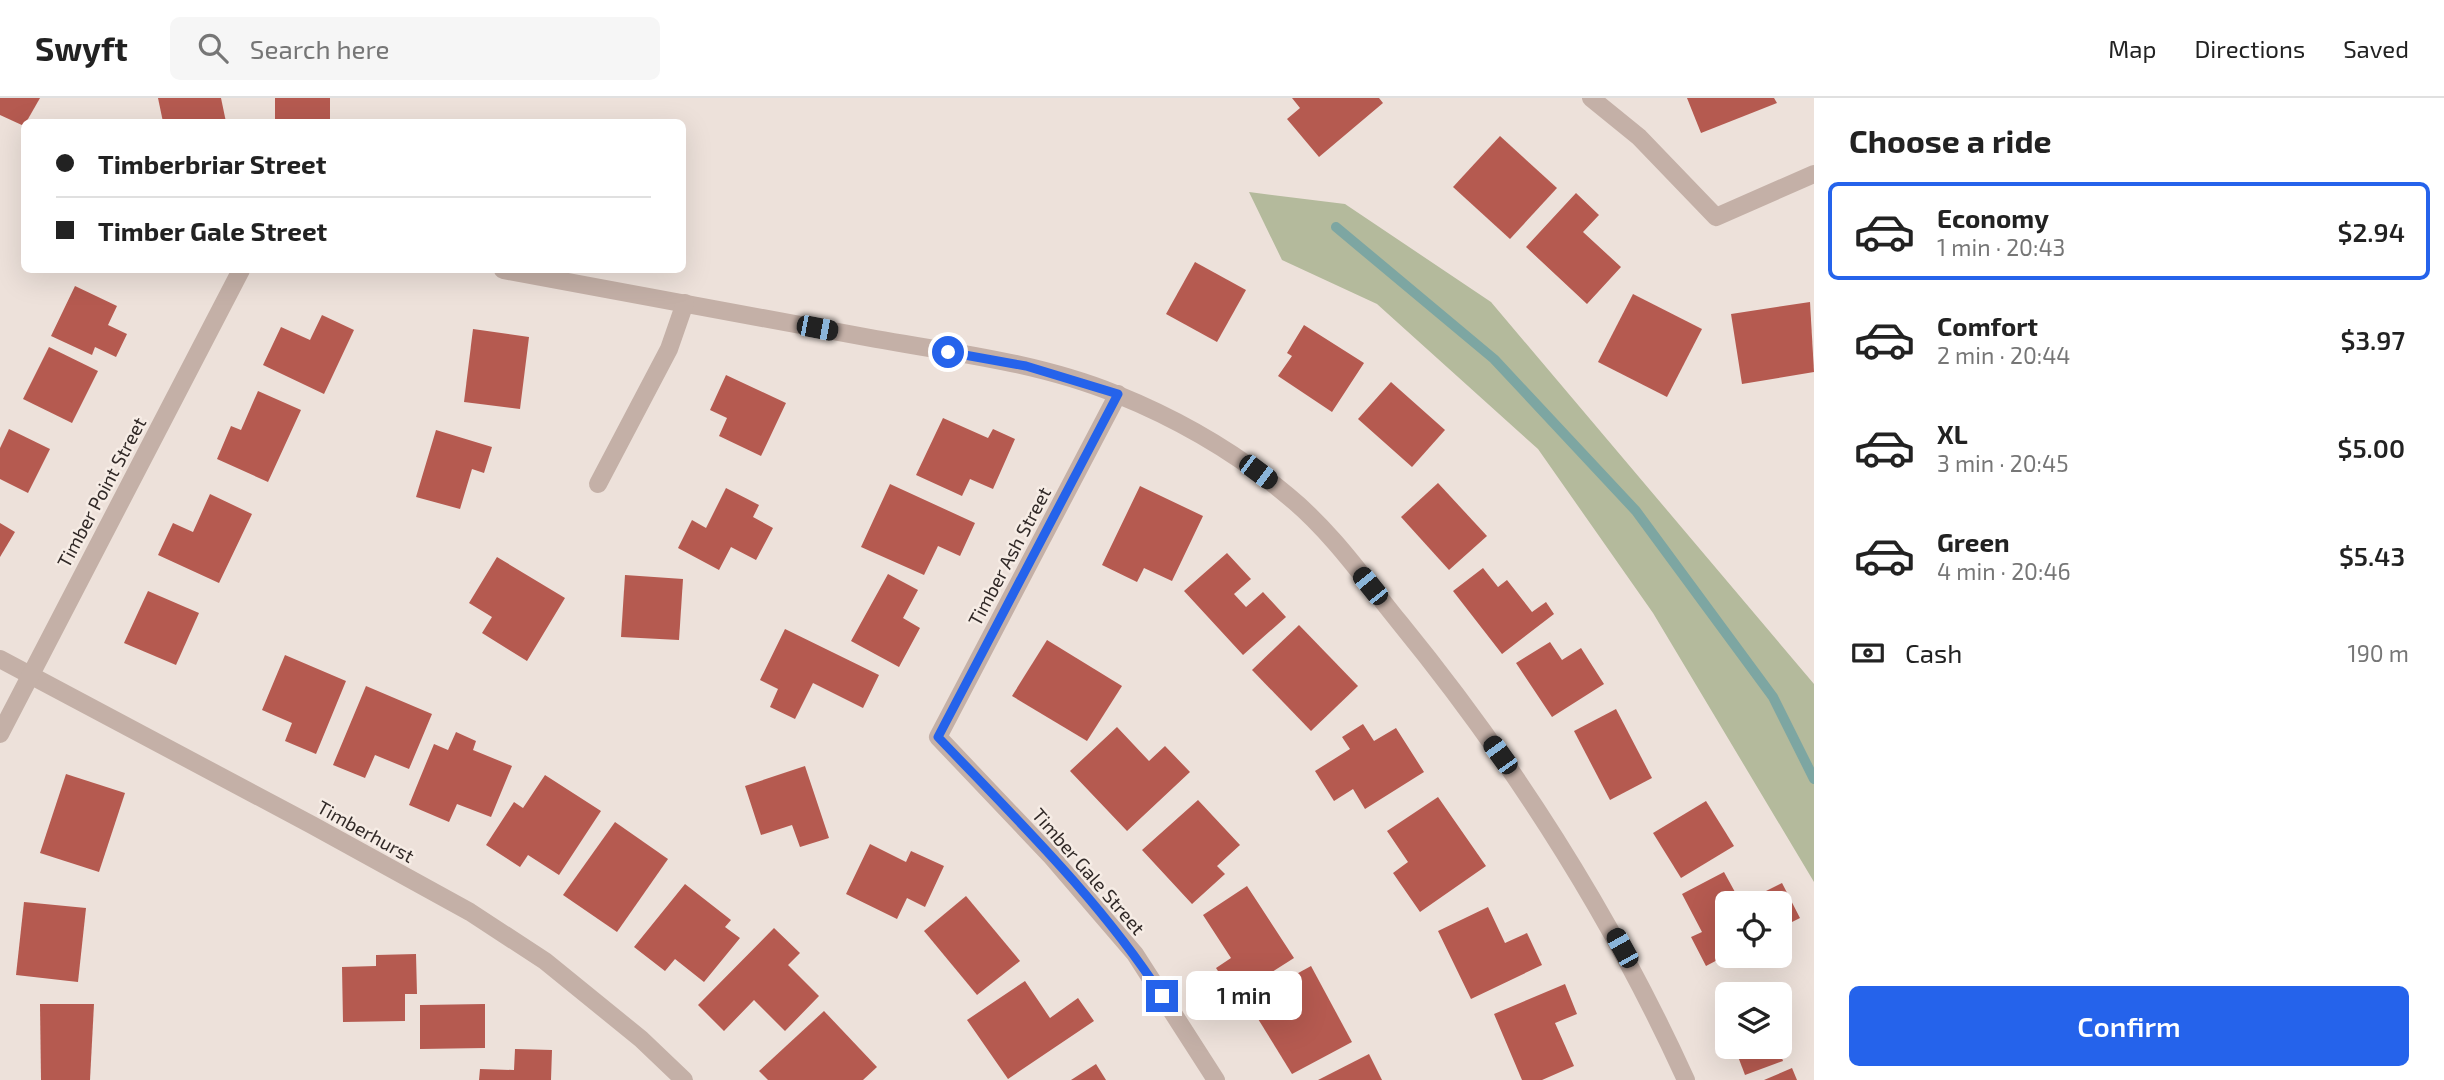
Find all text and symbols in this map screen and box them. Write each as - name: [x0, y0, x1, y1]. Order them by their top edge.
- search box: [170, 17, 660, 80]
- text: Swyft: [35, 28, 128, 68]
- icon: search: [194, 29, 232, 67]
- text: Search here: [250, 33, 390, 64]
- text: Map: [2108, 34, 2156, 63]
- text: Directions: [2194, 34, 2305, 63]
- text: Saved: [2343, 34, 2409, 63]
- text: Choose a ride: [1849, 121, 2052, 159]
- text: Timberbriar Street: [98, 148, 326, 179]
- icon: car: [1853, 200, 1916, 263]
- text: Economy: [1937, 202, 2049, 233]
- text: Timber Gale Street: [98, 215, 327, 246]
- text: $2.94: [2338, 216, 2405, 247]
- text: 1 min · 20:43: [1937, 233, 2065, 261]
- icon: car: [1853, 308, 1916, 371]
- text: Comfort: [1937, 310, 2038, 341]
- car: [795, 314, 840, 342]
- text: $3.97: [2341, 324, 2405, 355]
- route start: [932, 336, 964, 368]
- text: 2 min · 20:44: [1937, 341, 2070, 369]
- street label: Timber Point Street: [52, 413, 150, 571]
- icon: car: [1853, 416, 1916, 479]
- text: XL: [1937, 418, 1968, 449]
- text: $5.00: [2338, 432, 2405, 463]
- text: 3 min · 20:45: [1937, 449, 2069, 477]
- car: [1235, 451, 1282, 493]
- street label: Timber Ash Street: [963, 483, 1055, 629]
- icon: car: [1853, 524, 1916, 587]
- text: Green: [1937, 526, 2010, 557]
- text: $5.43: [2339, 540, 2405, 571]
- text: 4 min · 20:46: [1937, 557, 2071, 585]
- car: [1349, 563, 1392, 609]
- icon: cash: [1849, 634, 1887, 672]
- text: Cash: [1905, 637, 1962, 668]
- text: 190 m: [2348, 639, 2409, 667]
- car: [1480, 732, 1521, 778]
- street label: Timberhurst: [313, 795, 419, 867]
- street label: Timber Gale Street: [1028, 803, 1150, 939]
- map controls: [1715, 891, 1792, 1059]
- button: locate: [1715, 891, 1792, 968]
- car: [1603, 925, 1642, 971]
- callout: 1 min: [1186, 972, 1302, 1020]
- route end: [1146, 980, 1178, 1012]
- text: 1 min: [1217, 981, 1271, 1009]
- button: layers: [1715, 982, 1792, 1059]
- button: Confirm: [1849, 986, 2409, 1066]

